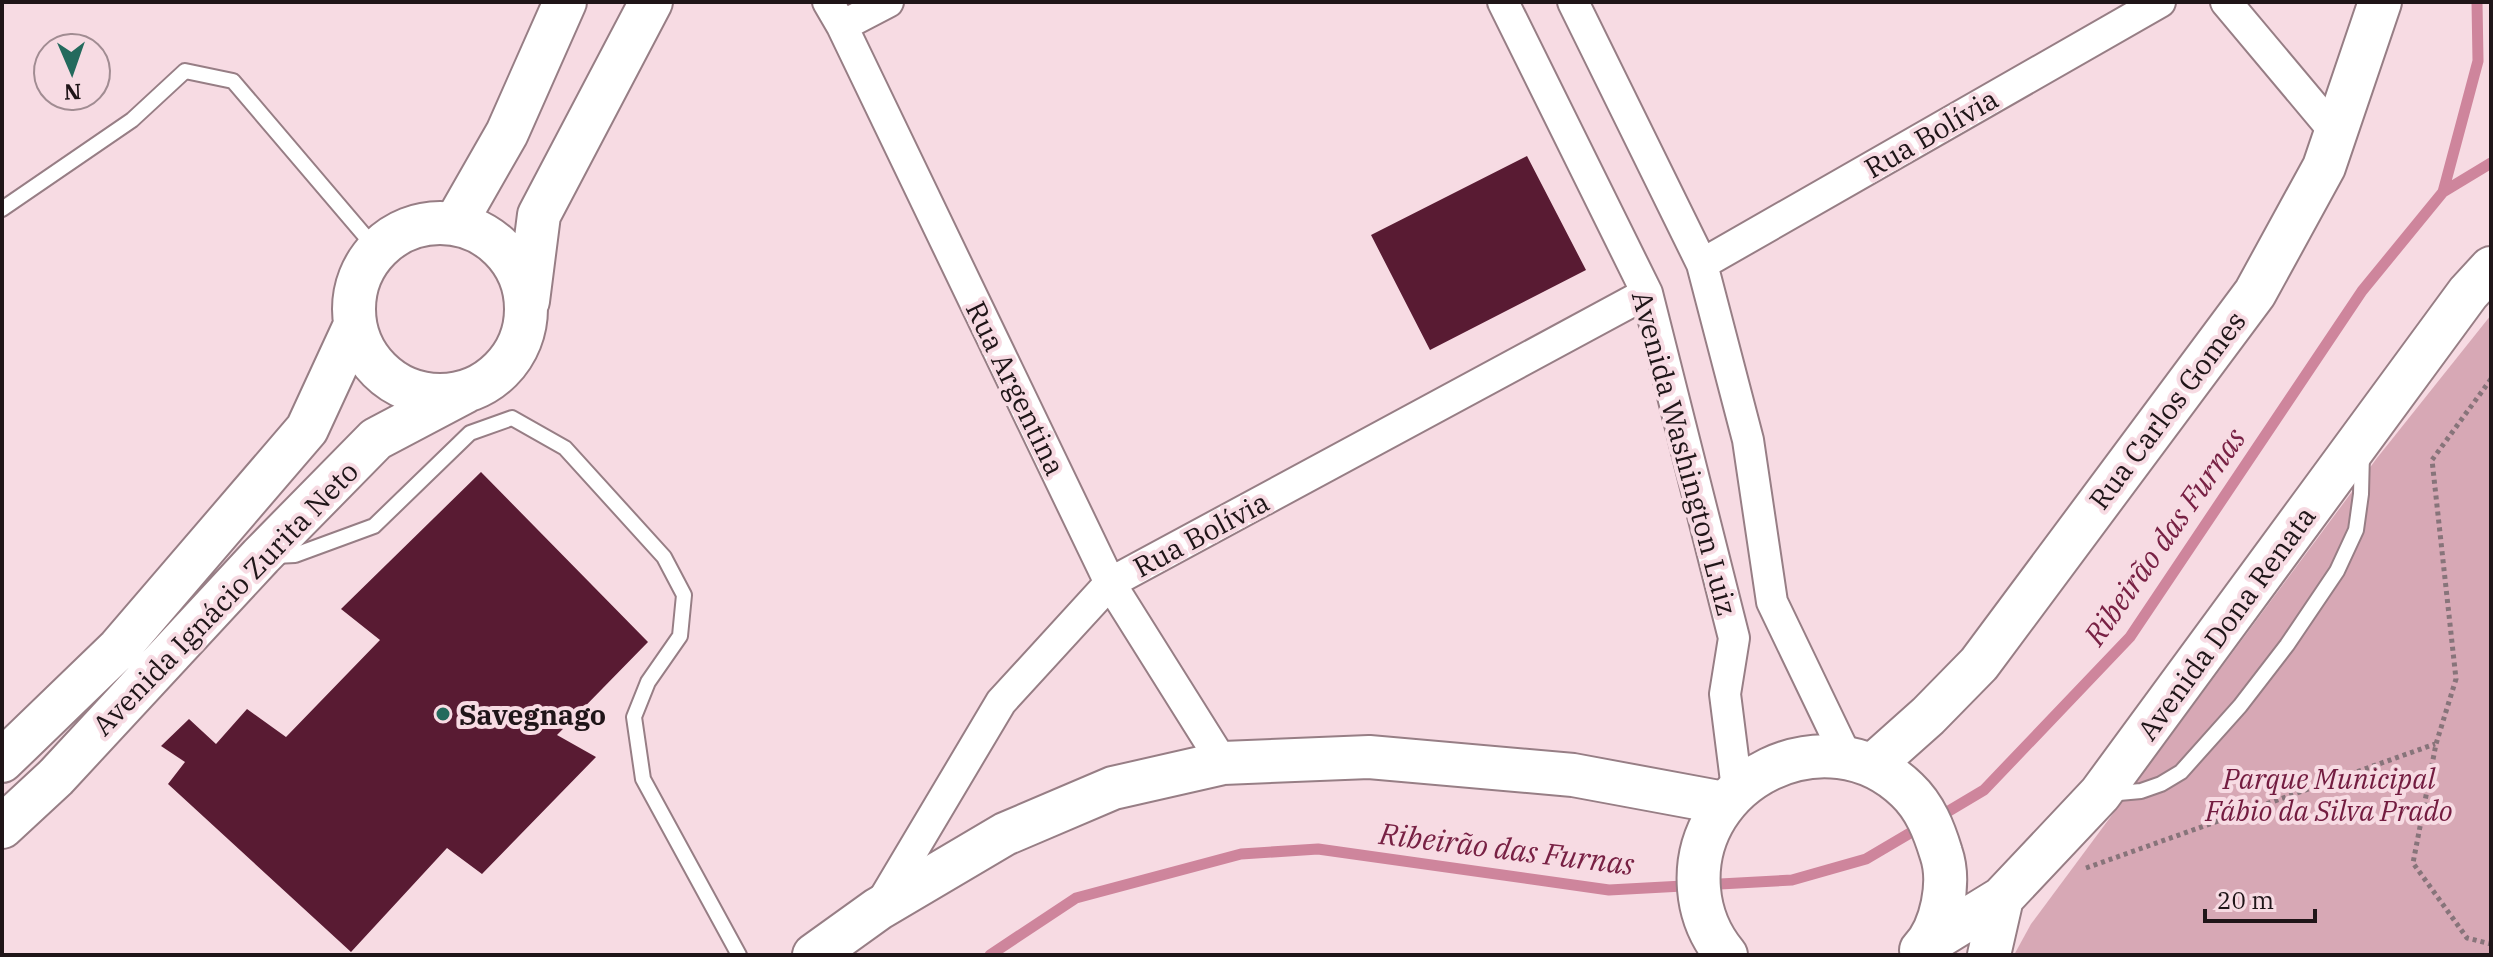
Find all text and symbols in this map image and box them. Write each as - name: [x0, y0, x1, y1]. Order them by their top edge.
- north arrow: [32, 32, 112, 112]
- text: N: [64, 78, 82, 107]
- street label: Rua Bolívia: [1857, 80, 2005, 186]
- street label: Avenida Washington Luiz: [1624, 287, 1746, 619]
- street label: Rua Argentina: [958, 295, 1074, 481]
- street label: Rua Carlos Gomes: [2080, 303, 2254, 517]
- water label: Ribeirão das Furnas: [2074, 420, 2254, 653]
- street label: Avenida Ignácio Zurita Neto: [84, 453, 366, 743]
- street label: Rua Bolívia: [1127, 483, 1275, 585]
- street label: Avenida Dona Renata: [2129, 499, 2323, 747]
- place label: Savegnago: [459, 696, 606, 733]
- marker: Savegnago: [434, 705, 452, 723]
- park label: Parque Municipal Fábio da Silva Prado: [2204, 760, 2453, 829]
- water label: Ribeirão das Furnas: [1376, 813, 1637, 883]
- scale bar: [2205, 873, 2315, 923]
- text: 20 m: [2217, 884, 2274, 916]

